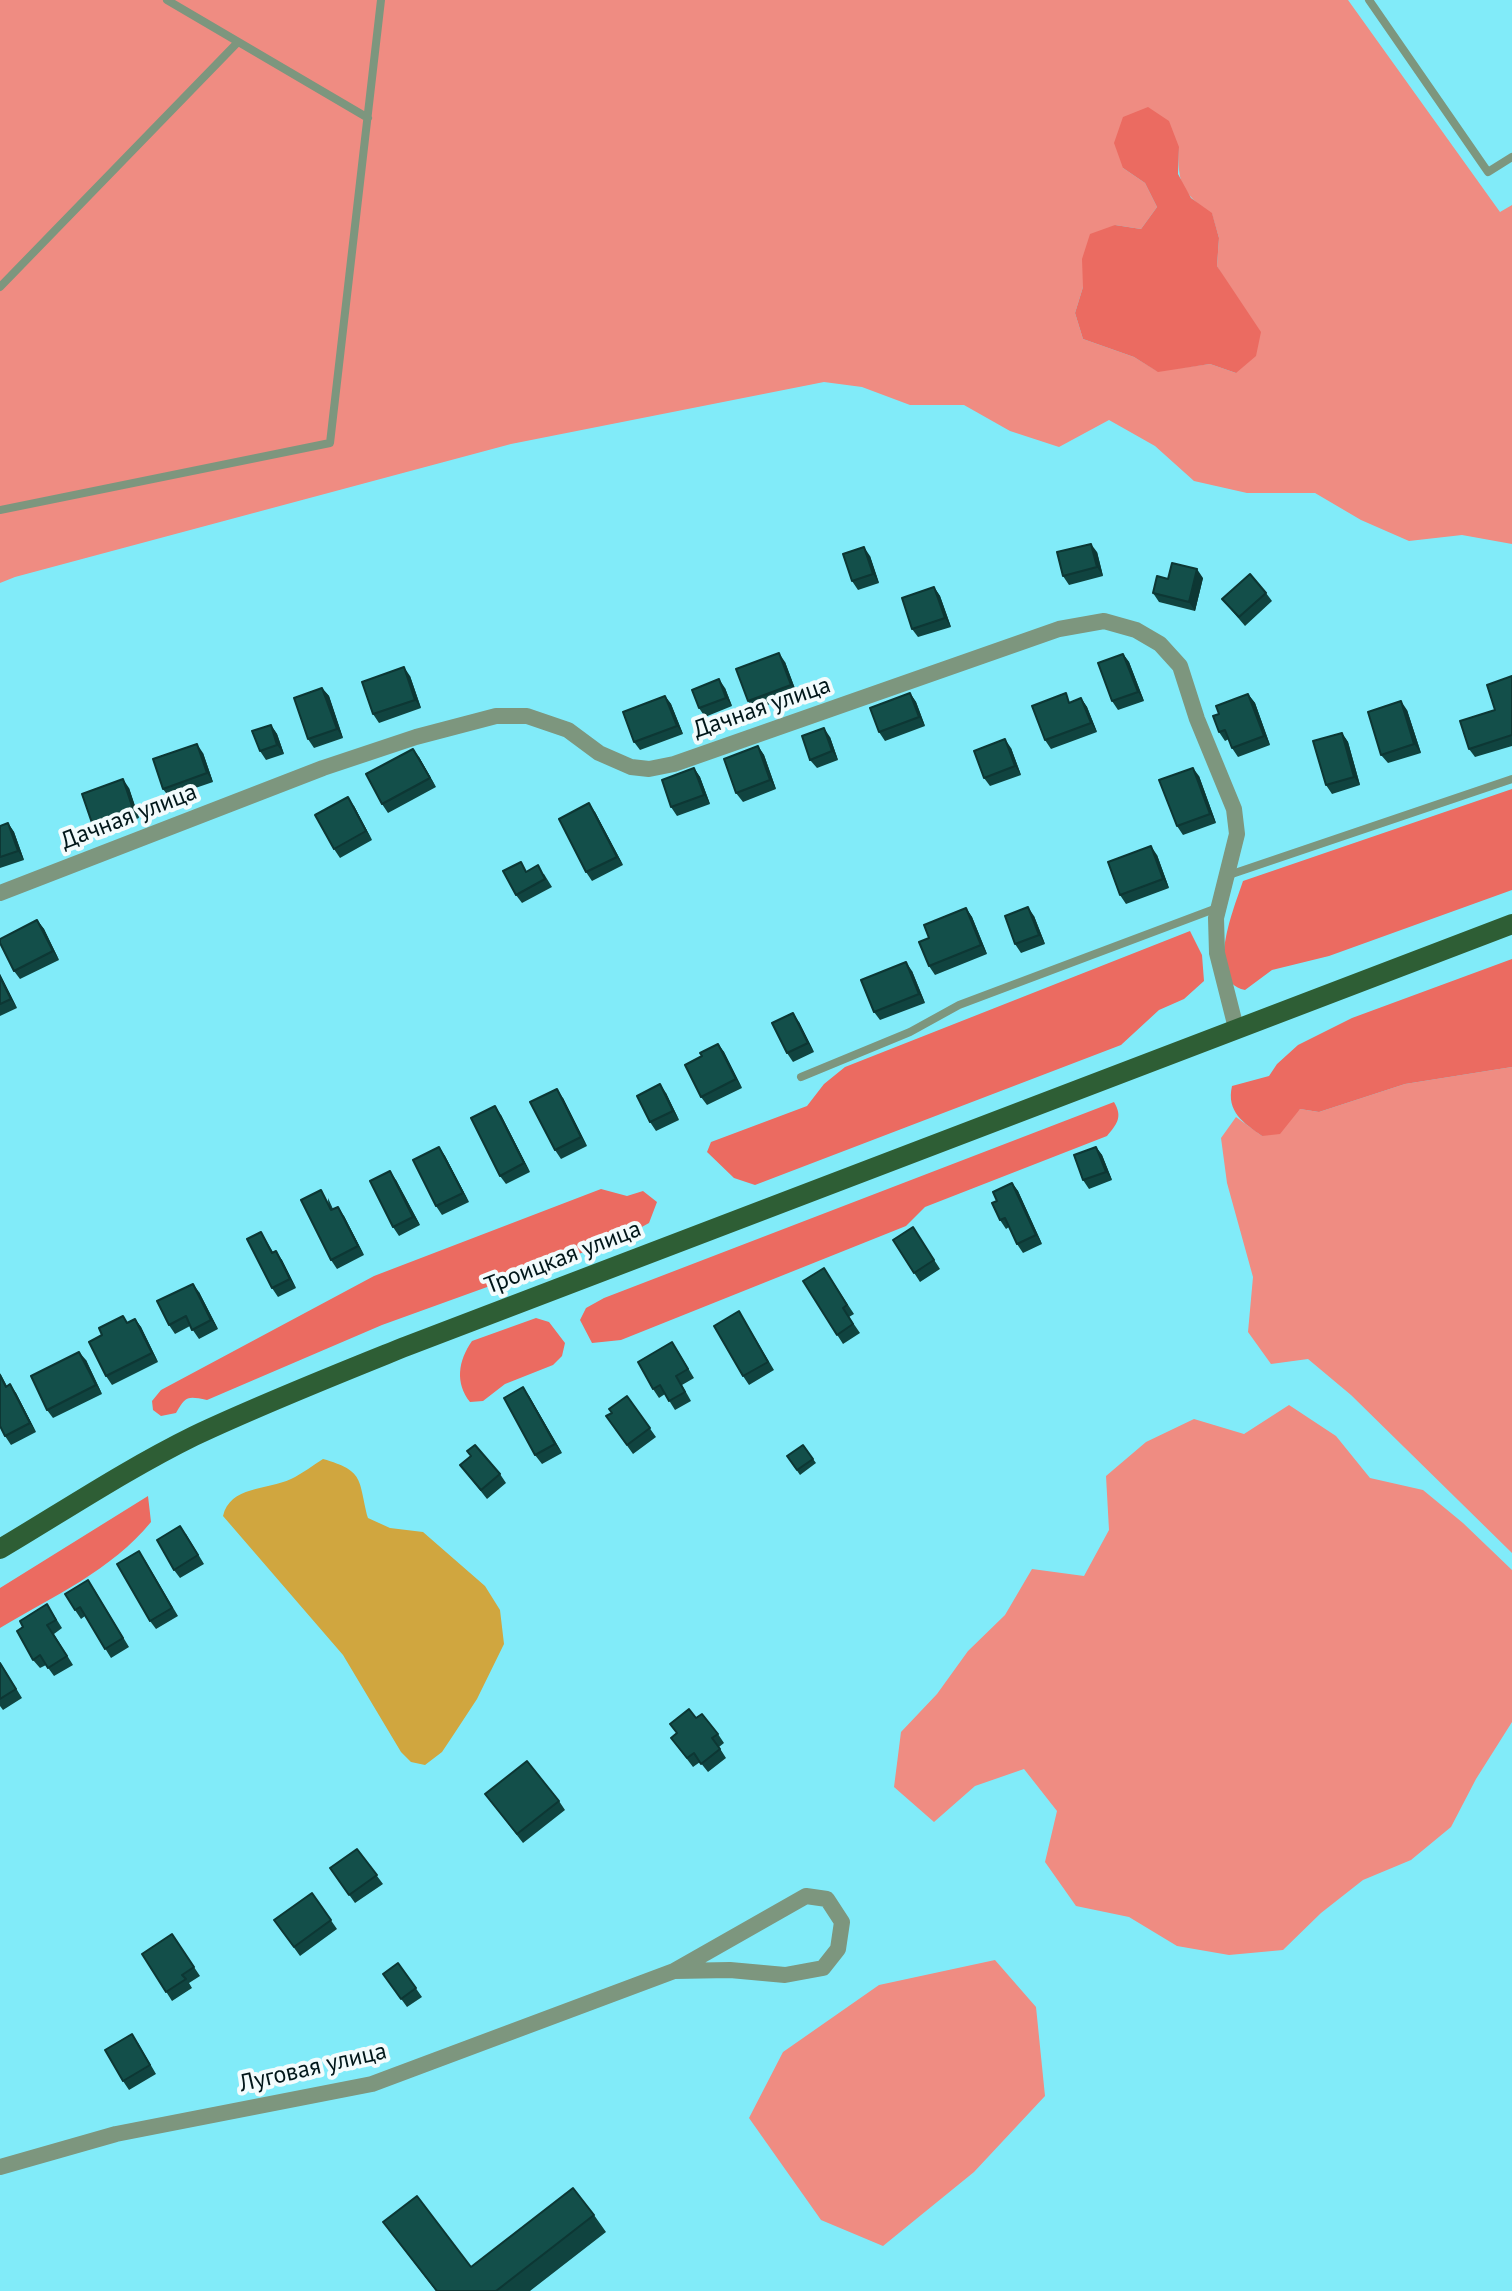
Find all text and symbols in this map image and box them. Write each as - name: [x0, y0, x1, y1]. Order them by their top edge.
- street label: Дачная улица: [689, 671, 835, 745]
- street label: Дачная улица: [57, 778, 201, 856]
- street label: Троицкая улица: [481, 1215, 645, 1301]
- street label: Луговая улица: [237, 2037, 389, 2099]

